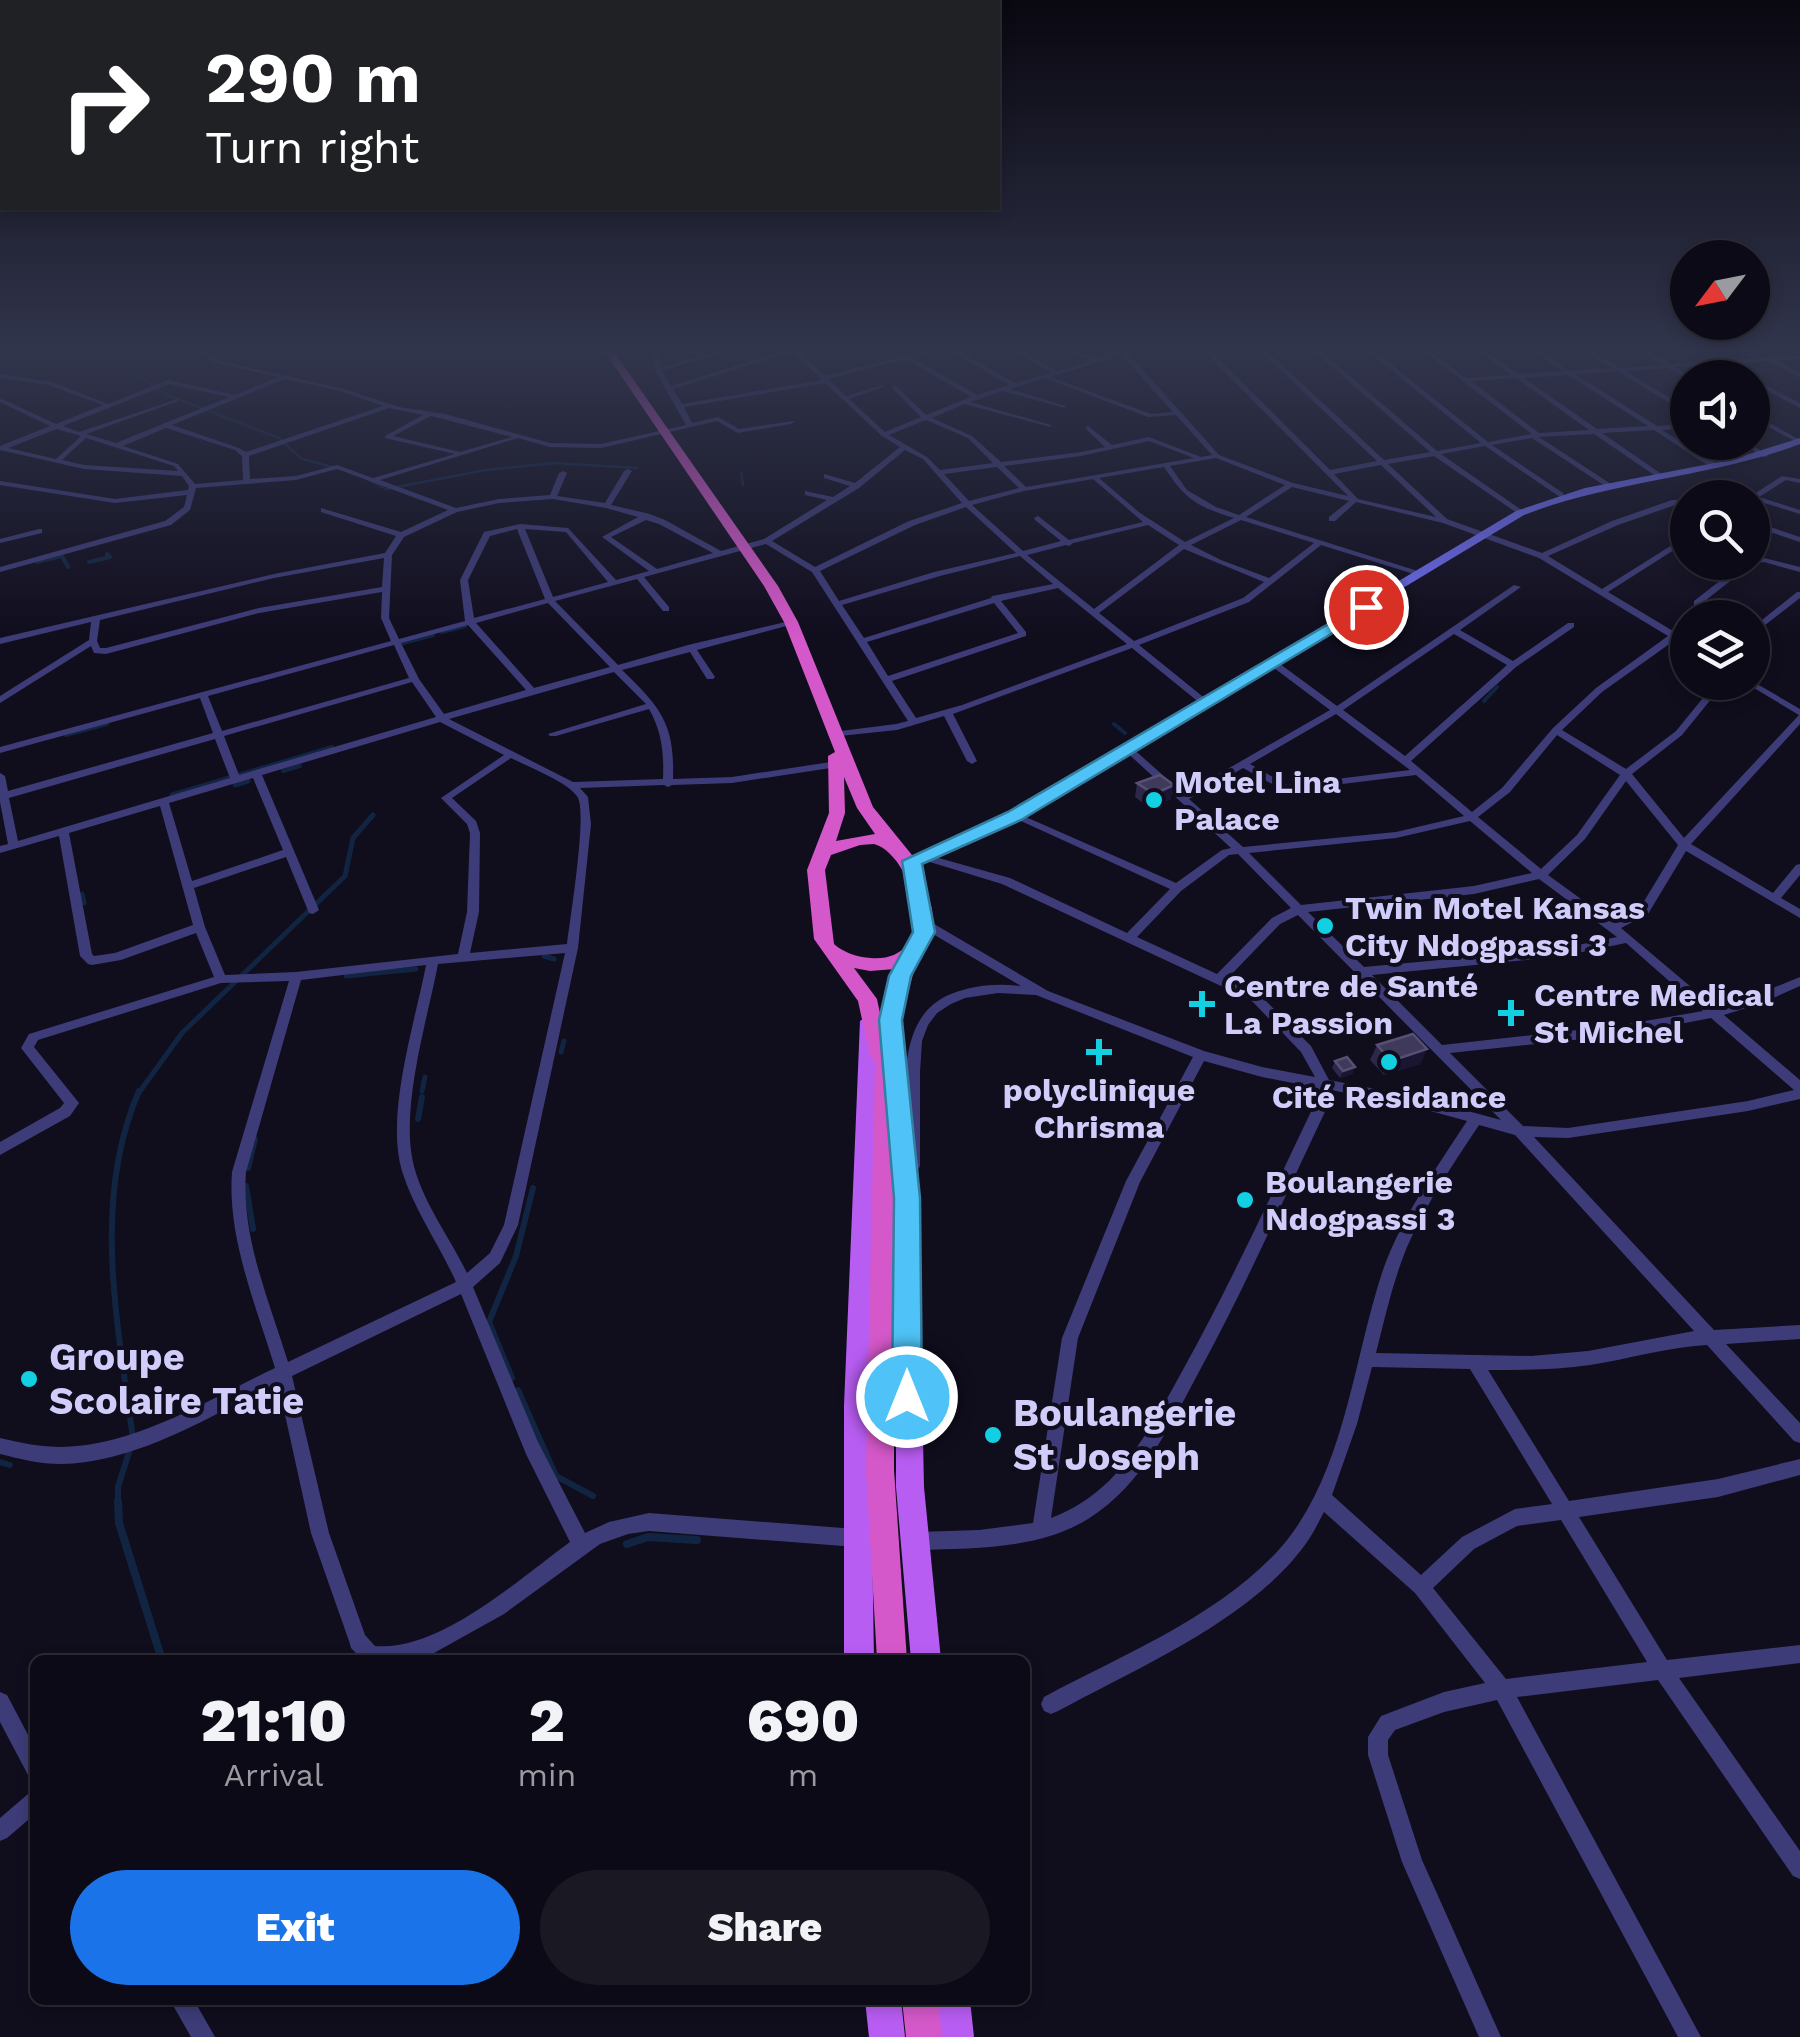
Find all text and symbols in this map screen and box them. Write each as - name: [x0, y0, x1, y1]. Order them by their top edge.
- text: 290 m: [205, 37, 421, 119]
- icon: right: [40, 40, 170, 170]
- text: Turn right: [205, 121, 419, 174]
- north arrow: [1670, 240, 1770, 340]
- map controls: [1670, 240, 1770, 700]
- button: sound: [1670, 360, 1770, 460]
- button: search: [1670, 480, 1770, 580]
- pin: [1324, 565, 1409, 650]
- icon: arrive: [1339, 580, 1394, 635]
- button: layers: [1670, 600, 1770, 700]
- place label: Motel Lina Palace: [1174, 763, 1341, 838]
- marker: Motel Lina Palace: [1143, 789, 1165, 811]
- place label: Twin Motel Kansas City Ndogpassi 3: [1345, 889, 1645, 964]
- marker: Twin Motel Kansas City Ndogpassi 3: [1314, 915, 1336, 937]
- place label: Centre de Santé La Passion: [1224, 967, 1478, 1042]
- place label: Centre Medical St Michel: [1534, 976, 1774, 1051]
- marker: Centre de Santé La Passion: [1189, 991, 1215, 1017]
- marker: Centre Medical St Michel: [1498, 1000, 1524, 1026]
- marker: polyclinique Chrisma: [1086, 1039, 1112, 1065]
- marker: Cité Residance: [1378, 1051, 1400, 1073]
- place label: polyclinique Chrisma: [1003, 1071, 1195, 1146]
- place label: Cité Residance: [1272, 1078, 1506, 1116]
- place label: Boulangerie Ndogpassi 3: [1265, 1163, 1456, 1238]
- marker: Boulangerie Ndogpassi 3: [1234, 1189, 1256, 1211]
- place label: Groupe Scolaire Tatie: [49, 1335, 304, 1423]
- position arrow: [855, 1345, 959, 1449]
- marker: Groupe Scolaire Tatie: [18, 1368, 40, 1390]
- place label: Boulangerie St Joseph: [1013, 1391, 1236, 1479]
- marker: Boulangerie St Joseph: [982, 1424, 1004, 1446]
- text: 21:10: [200, 1685, 347, 1756]
- text: 2: [529, 1685, 565, 1756]
- text: 690: [747, 1685, 860, 1756]
- text: Arrival: [224, 1756, 324, 1794]
- text: min: [517, 1756, 576, 1794]
- text: m: [788, 1756, 818, 1794]
- button: Exit: [70, 1870, 520, 1985]
- button: Share: [540, 1870, 990, 1985]

